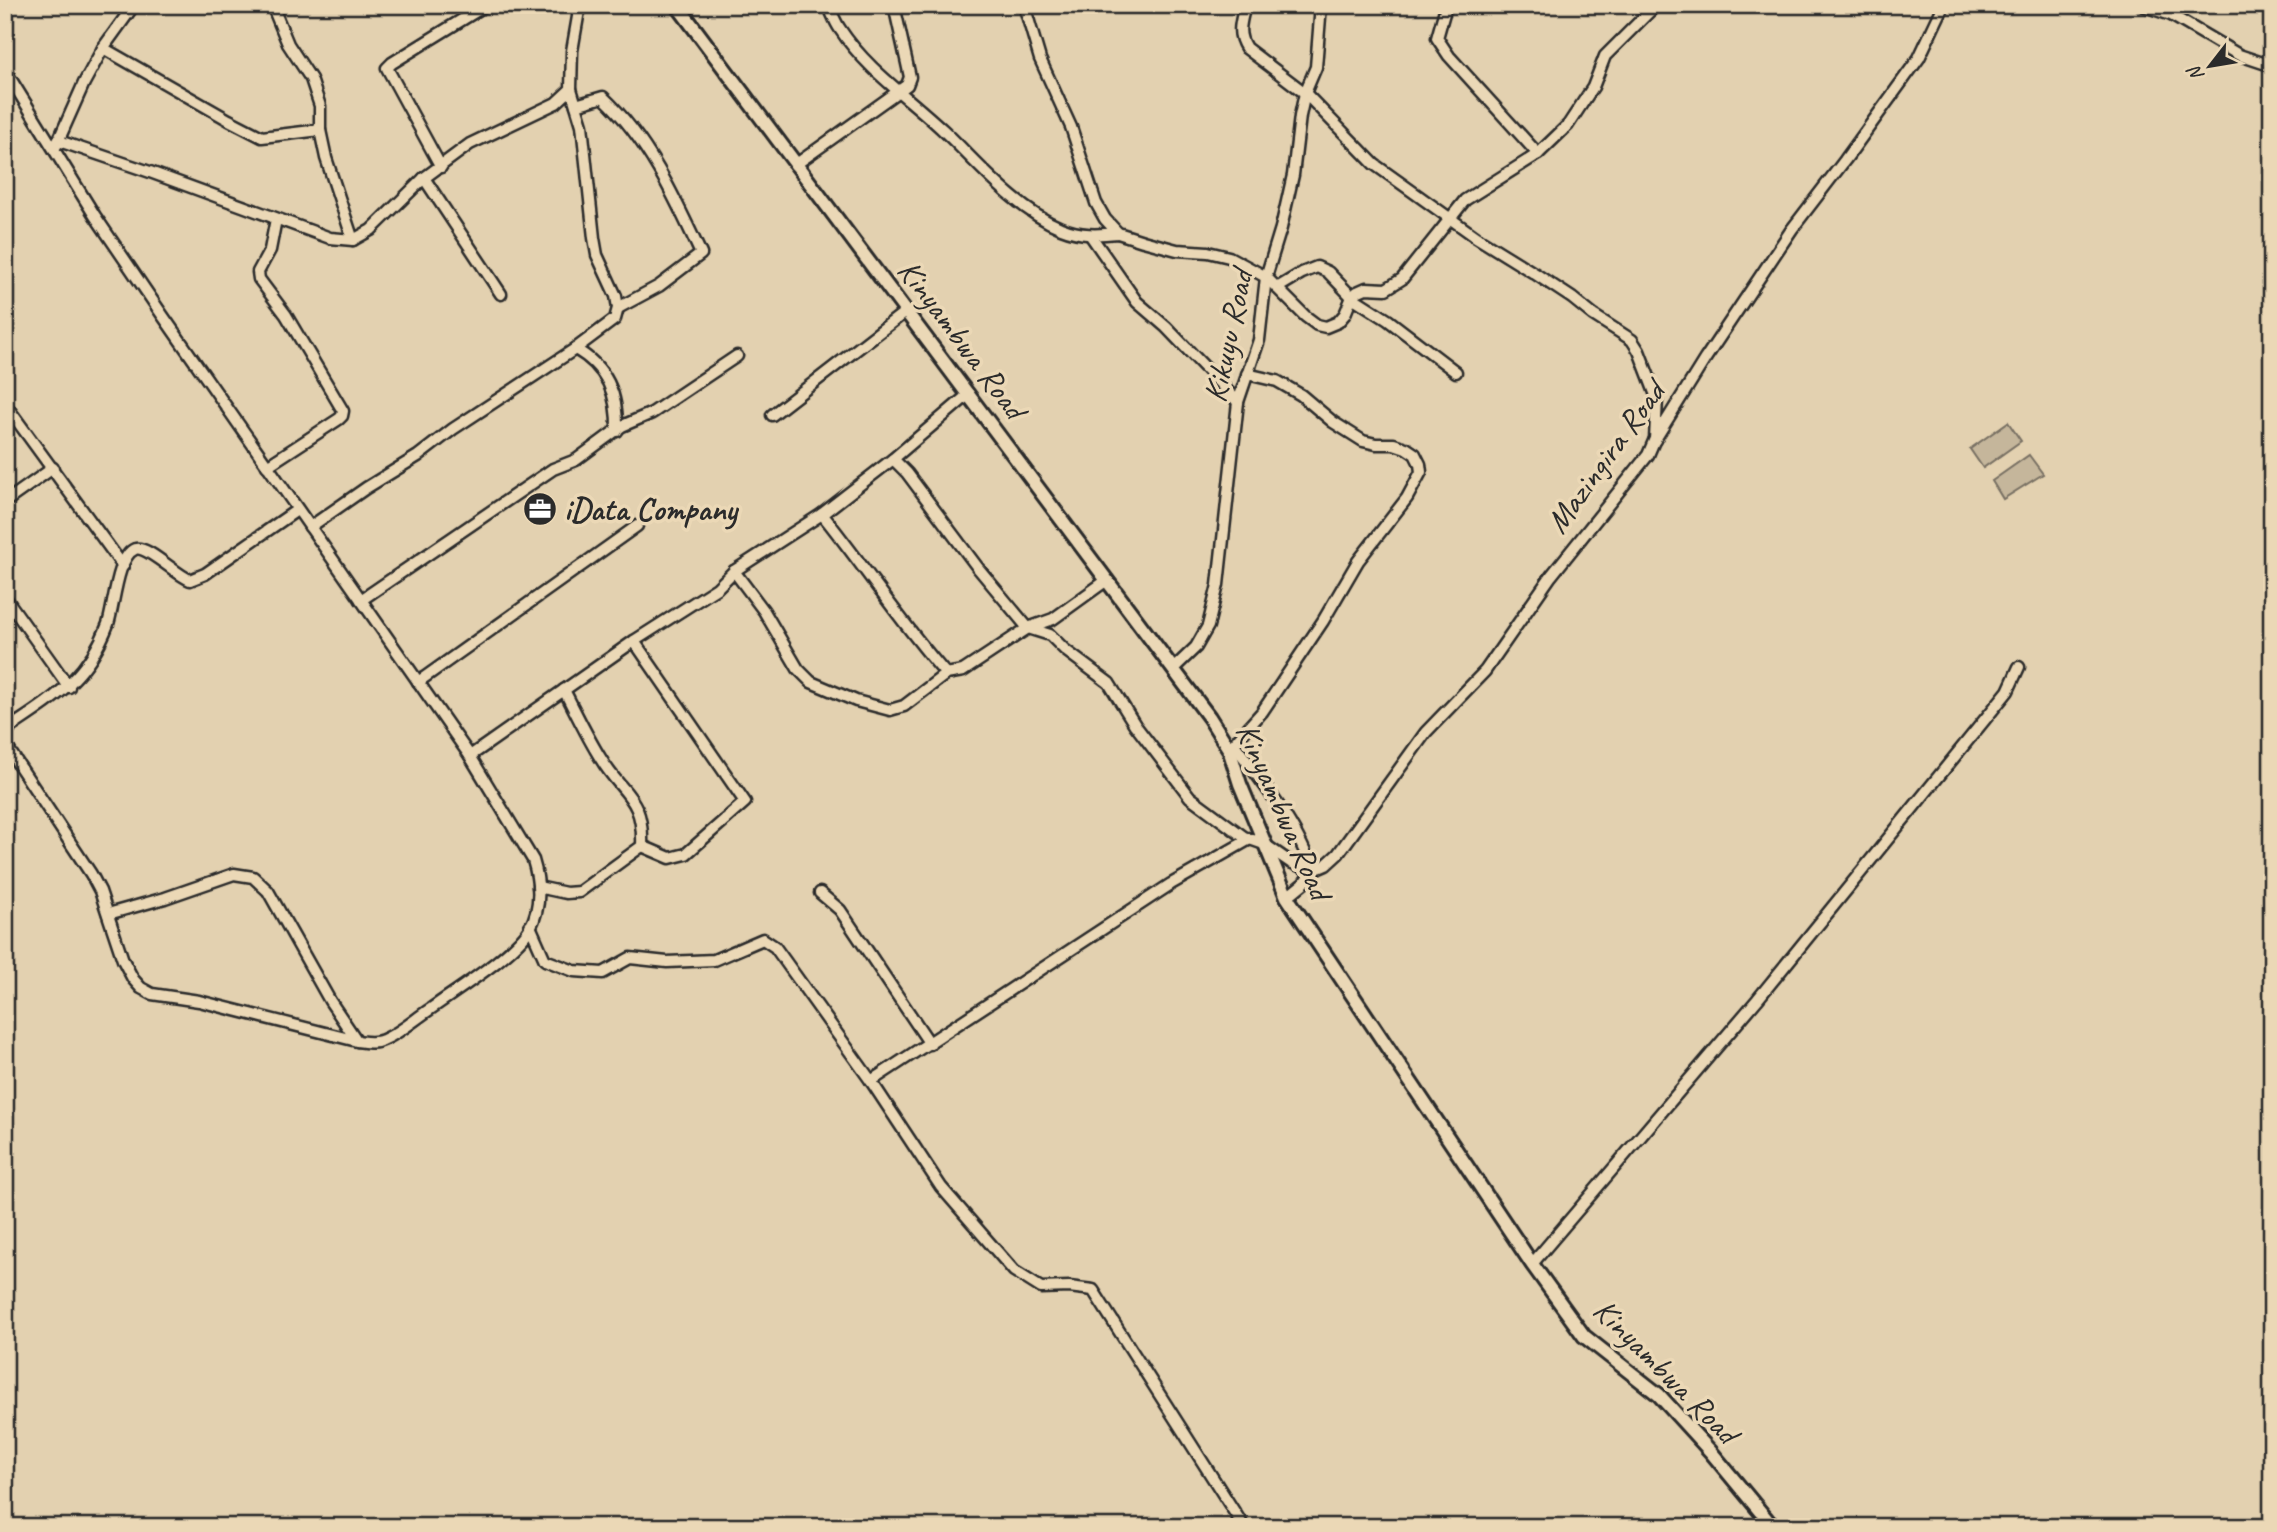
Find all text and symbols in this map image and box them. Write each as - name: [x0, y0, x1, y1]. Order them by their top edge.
- north arrow: [2176, 32, 2246, 102]
- text: N: [2181, 60, 2210, 85]
- street label: Kinyambwa Road: [888, 251, 1039, 431]
- street label: Kikuyu Road: [1194, 261, 1264, 406]
- street label: Mazingira Road: [1536, 369, 1677, 541]
- place label: iData Company: [564, 488, 740, 530]
- office icon: iData Company: [521, 490, 559, 528]
- street label: Kinyambwa Road: [1226, 716, 1344, 910]
- street label: Kinyambwa Road: [1584, 1289, 1751, 1456]

